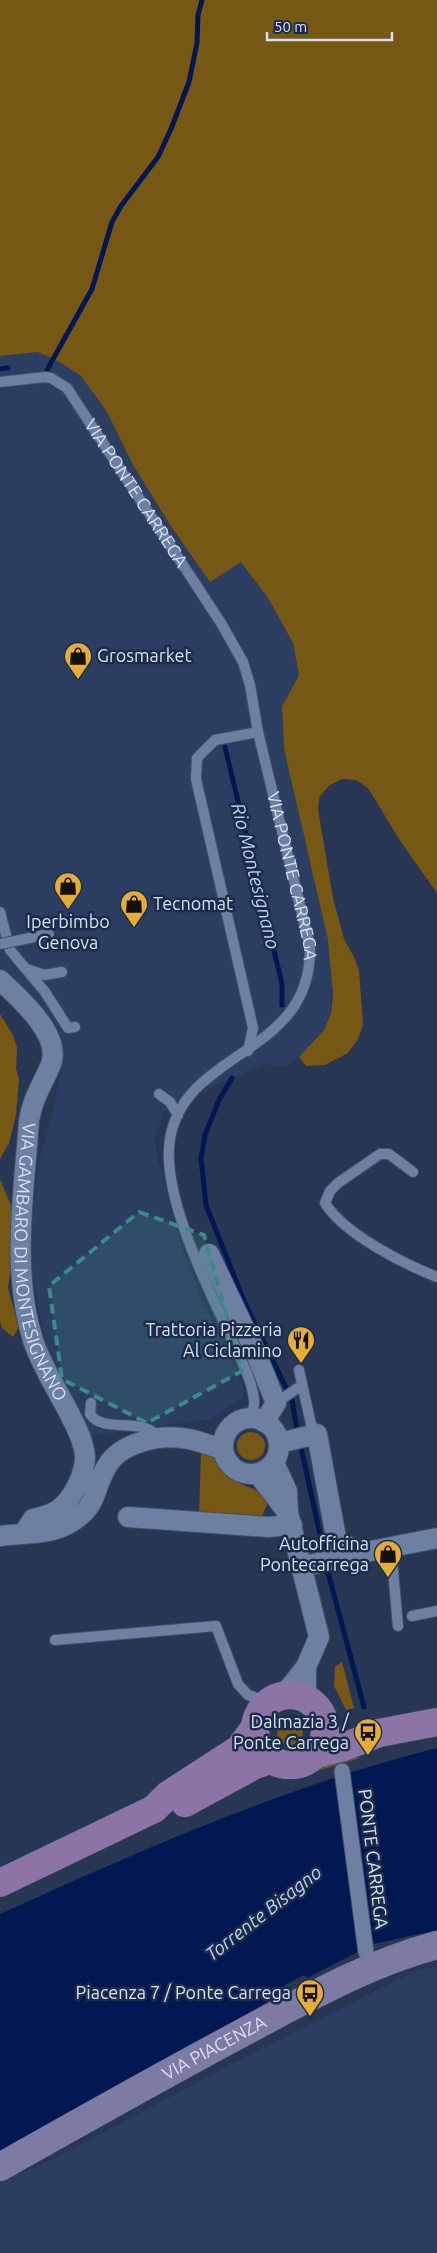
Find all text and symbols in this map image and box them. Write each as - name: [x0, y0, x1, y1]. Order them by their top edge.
- scale bar: [267, 10, 392, 42]
- text: 50 m: [274, 18, 307, 35]
- street label: VIA PONTE CARREGA: [81, 415, 193, 571]
- shop icon: Grosmarket: [63, 641, 93, 680]
- place label: Grosmarket: [97, 645, 191, 665]
- street label: VIA PONTE CARREGA: [264, 790, 321, 962]
- water label: Rio Montesignano: [227, 801, 285, 951]
- shop icon: Iperbimbo Genova: [53, 871, 83, 910]
- shop icon: Tecnomat: [119, 889, 149, 928]
- place label: Tecnomat: [153, 893, 233, 913]
- place label: Iperbimbo Genova: [26, 911, 110, 952]
- street label: VIA GAMBARO DI MONTESIGNANO: [12, 1122, 72, 1404]
- place label: Trattoria Pizzeria Al Ciclamino: [145, 1319, 282, 1360]
- restaurant icon: Trattoria Pizzeria Al Ciclamino: [286, 1325, 316, 1364]
- place label: Autofficina Pontecarrega: [260, 1533, 369, 1574]
- shop icon: Autofficina Pontecarrega: [373, 1539, 403, 1578]
- place label: Dalmazia 3 / Ponte Carrega: [233, 1711, 350, 1752]
- bus stop icon: Dalmazia 3 / Ponte Carrega: [353, 1717, 383, 1756]
- street label: PONTE CARREGA: [355, 1788, 393, 1930]
- water label: Torrente Bisagno: [201, 1861, 325, 1965]
- bus stop icon: Piacenza 7 / Ponte Carrega: [295, 1978, 325, 2017]
- place label: Piacenza 7 / Ponte Carrega: [76, 1982, 291, 2002]
- street label: VIA PIACENZA: [158, 2011, 269, 2083]

